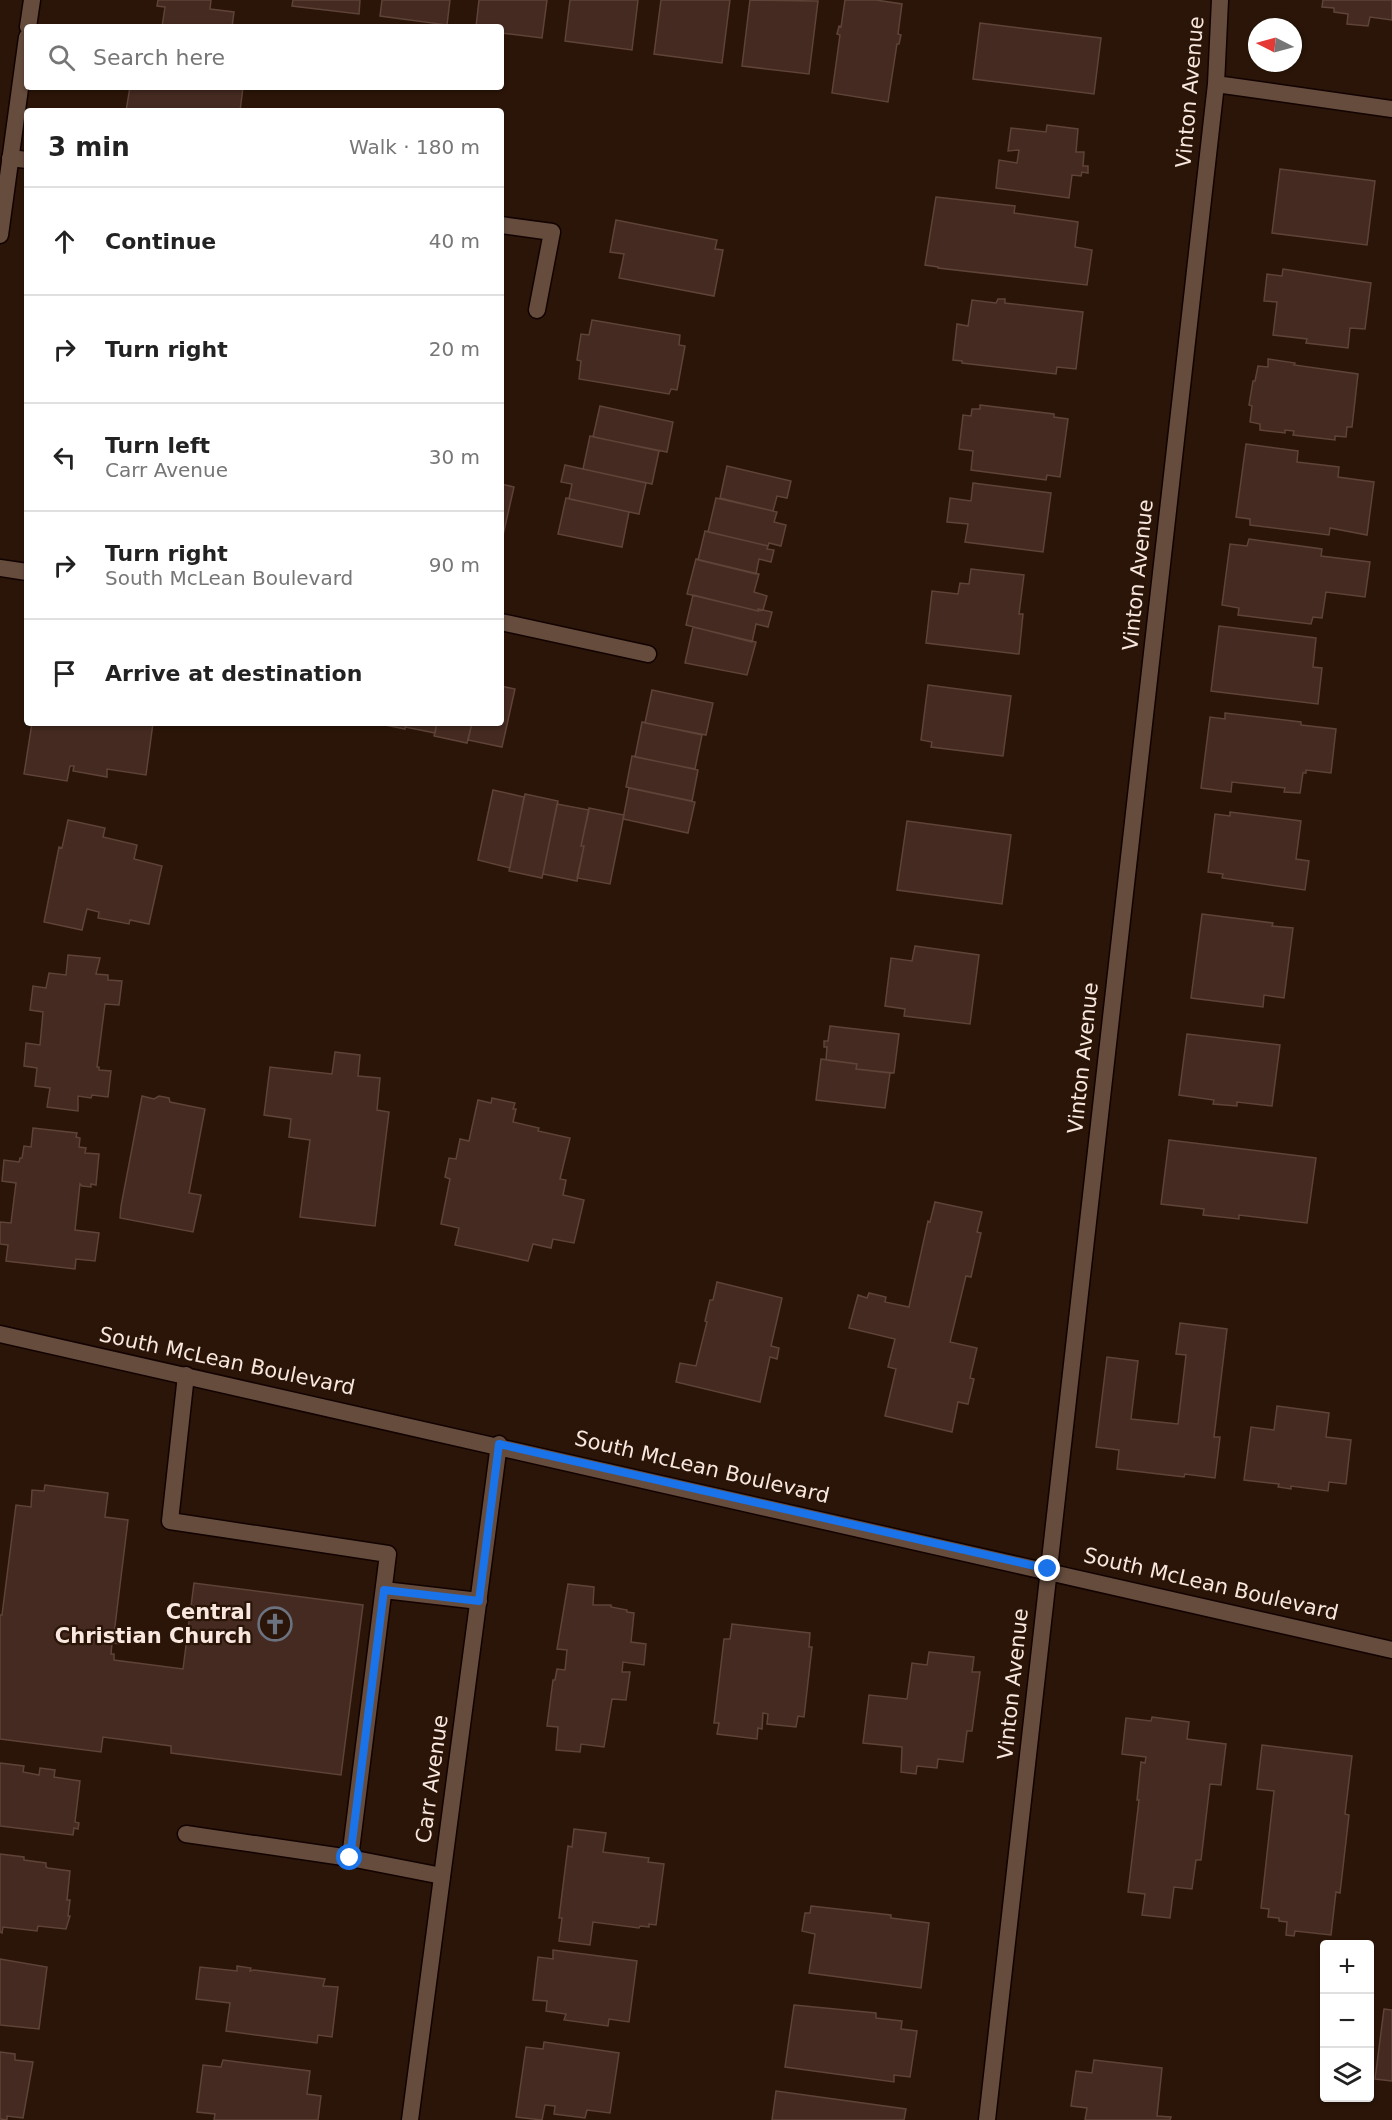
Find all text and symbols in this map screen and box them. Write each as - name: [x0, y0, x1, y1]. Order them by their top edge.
- street label: Vinton Avenue: [1171, 15, 1209, 169]
- north arrow: [1248, 18, 1302, 72]
- search box: [24, 24, 504, 90]
- icon: search: [45, 41, 78, 74]
- text: Search here: [93, 45, 225, 70]
- text: 3 min: [48, 132, 130, 162]
- text: Walk · 180 m: [349, 135, 480, 159]
- icon: ahead: [48, 225, 81, 258]
- text: Continue: [105, 229, 216, 254]
- text: 40 m: [429, 229, 480, 253]
- icon: right: [48, 333, 81, 366]
- text: Turn right: [105, 337, 228, 362]
- text: 20 m: [429, 337, 480, 361]
- text: Turn left: [105, 433, 210, 458]
- icon: left: [48, 441, 81, 474]
- text: 30 m: [429, 445, 480, 469]
- text: Carr Avenue: [105, 458, 228, 482]
- street label: Vinton Avenue: [1118, 498, 1158, 652]
- text: Turn right: [105, 541, 228, 566]
- icon: right: [48, 549, 81, 582]
- text: 90 m: [429, 553, 480, 577]
- text: South McLean Boulevard: [105, 566, 353, 590]
- icon: arrive: [48, 657, 81, 690]
- text: Arrive at destination: [105, 661, 362, 686]
- street label: Vinton Avenue: [1063, 981, 1103, 1135]
- street label: South McLean Boulevard: [97, 1322, 357, 1400]
- street label: South McLean Boulevard: [572, 1426, 832, 1508]
- street label: South McLean Boulevard: [1081, 1543, 1341, 1625]
- route end: [1034, 1555, 1060, 1581]
- place label: Central Christian Church: [55, 1600, 252, 1648]
- church icon: Central Christian Church: [257, 1606, 293, 1642]
- street label: Vinton Avenue: [993, 1607, 1033, 1761]
- street label: Carr Avenue: [411, 1713, 453, 1845]
- route start: [336, 1844, 362, 1870]
- map controls: [1320, 1940, 1374, 2102]
- button: +: [1320, 1940, 1374, 1994]
- button: −: [1320, 1994, 1374, 2048]
- button: layers: [1320, 2048, 1374, 2102]

